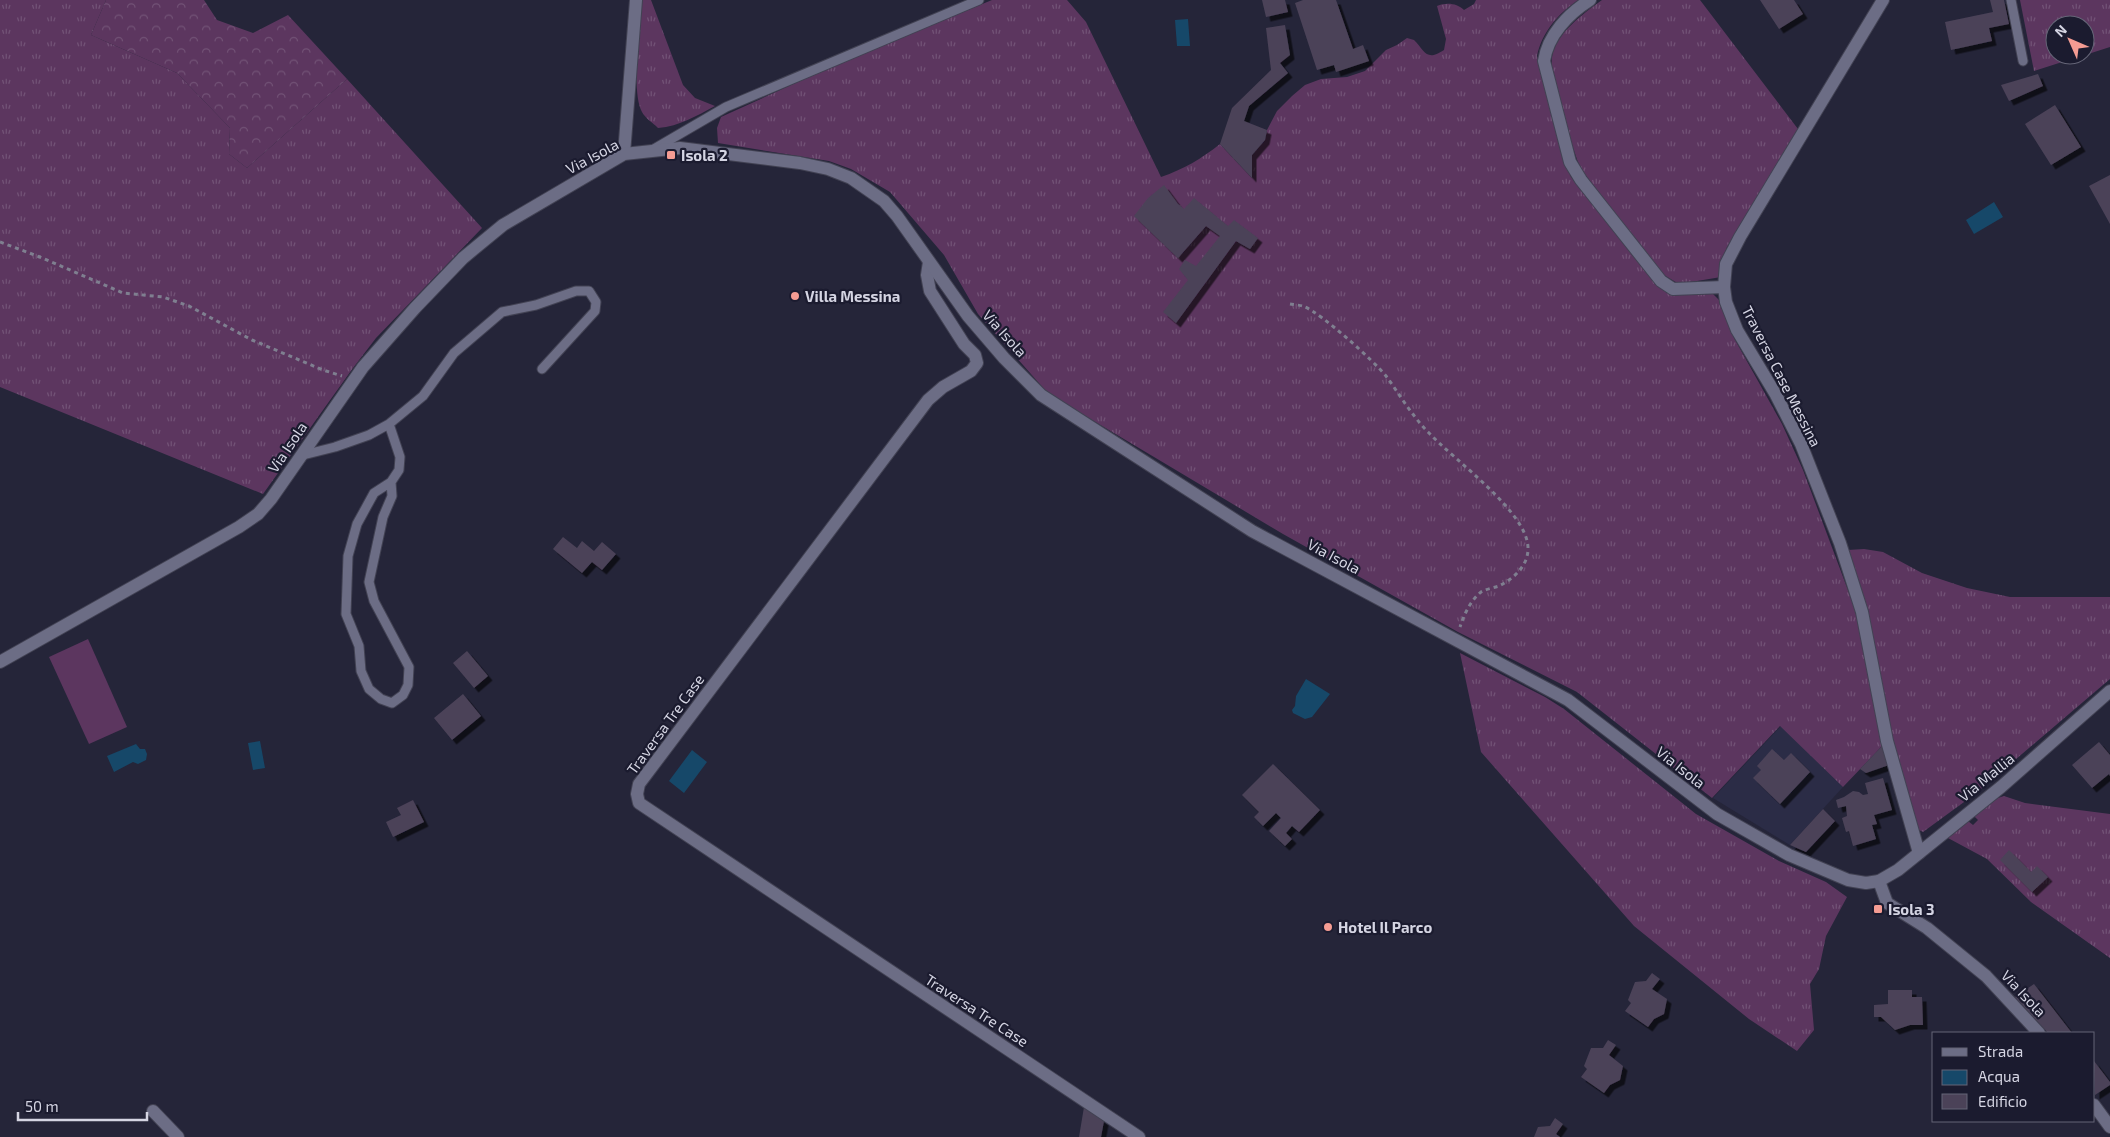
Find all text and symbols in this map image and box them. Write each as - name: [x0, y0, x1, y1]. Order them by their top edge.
- north arrow: [2045, 15, 2095, 65]
- text: N: [2051, 21, 2070, 40]
- street label: Via Isola: [563, 135, 621, 177]
- place label: Isola 2: [681, 146, 728, 164]
- marker: Isola 2: [665, 149, 677, 161]
- place label: Villa Messina: [805, 287, 900, 305]
- marker: Villa Messina: [789, 290, 801, 302]
- street label: Traversa Case Messina: [1739, 303, 1825, 449]
- street label: Via Isola: [979, 306, 1031, 360]
- street label: Via Isola: [264, 418, 310, 476]
- street label: Via Isola: [1305, 535, 1363, 577]
- street label: Traversa Tre Case: [623, 670, 707, 778]
- street label: Via Isola: [1653, 742, 1709, 792]
- street label: Via Mallia: [1954, 749, 2018, 805]
- place label: Isola 3: [1888, 900, 1934, 918]
- marker: Isola 3: [1872, 903, 1884, 915]
- place label: Hotel Il Parco: [1338, 918, 1432, 936]
- marker: Hotel Il Parco: [1322, 921, 1334, 933]
- street label: Via Isola: [1998, 966, 2050, 1020]
- street label: Traversa Tre Case: [922, 970, 1032, 1050]
- legend: [1932, 1032, 2095, 1122]
- text: Strada: [1978, 1042, 2023, 1060]
- text: Acqua: [1978, 1067, 2020, 1085]
- scale bar: [18, 1090, 146, 1122]
- text: Edificio: [1978, 1092, 2027, 1110]
- text: 50 m: [25, 1097, 59, 1115]

